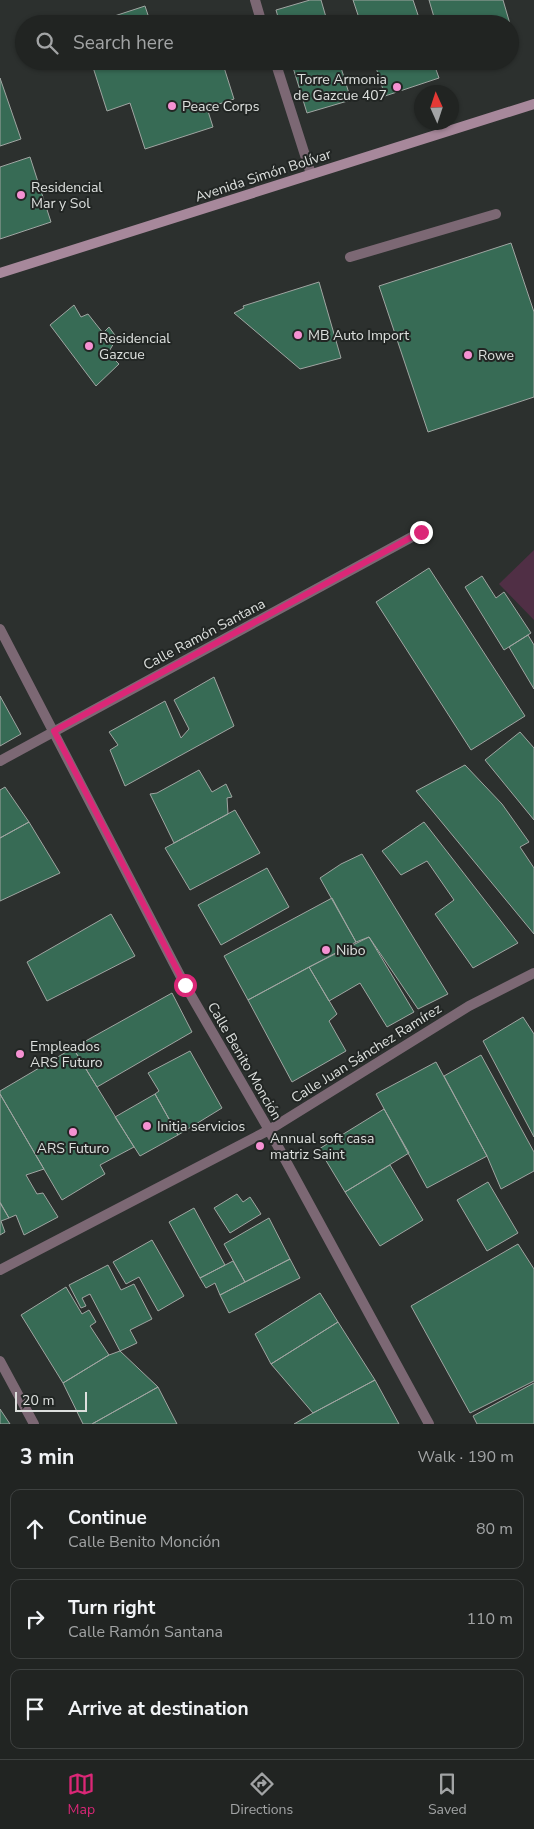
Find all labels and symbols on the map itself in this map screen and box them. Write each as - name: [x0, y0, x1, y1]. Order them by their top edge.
- place label: Torre Armonia de Gazcue 407: [293, 70, 387, 105]
- marker: Torre Armonia de Gazcue 407: [391, 81, 403, 93]
- north arrow: [414, 85, 459, 130]
- place label: Peace Corps: [182, 97, 260, 116]
- marker: Peace Corps: [166, 100, 178, 112]
- street label: Avenida Simón Bolívar: [193, 144, 334, 206]
- place label: Residencial Mar y Sol: [31, 178, 103, 213]
- marker: Residencial Mar y Sol: [15, 189, 27, 201]
- place label: MB Auto Import: [308, 326, 409, 345]
- place label: Residencial Gazcue: [99, 329, 171, 364]
- marker: MB Auto Import: [292, 329, 304, 341]
- marker: Residencial Gazcue: [83, 340, 95, 352]
- place label: Rowe: [478, 346, 514, 365]
- marker: Rowe: [462, 349, 474, 361]
- route end: [410, 521, 433, 544]
- street label: Calle Ramón Santana: [140, 594, 269, 675]
- place label: Nibo: [336, 941, 366, 960]
- marker: Nibo: [320, 944, 332, 956]
- route start: [174, 974, 197, 997]
- street label: Calle Benito Monción: [203, 999, 286, 1124]
- street label: Calle Juan Sánchez Ramírez: [287, 999, 445, 1108]
- place label: Empleados ARS Futuro: [30, 1037, 103, 1072]
- marker: Empleados ARS Futuro: [14, 1048, 26, 1060]
- place label: Initia servicios: [157, 1117, 246, 1136]
- marker: Initia servicios: [141, 1120, 153, 1132]
- marker: ARS Futuro: [67, 1126, 79, 1138]
- place label: Annual soft casa matriz Saint: [270, 1129, 374, 1164]
- place label: ARS Futuro: [37, 1139, 110, 1158]
- marker: Annual soft casa matriz Saint: [254, 1140, 266, 1152]
- scale bar: [15, 1389, 88, 1412]

